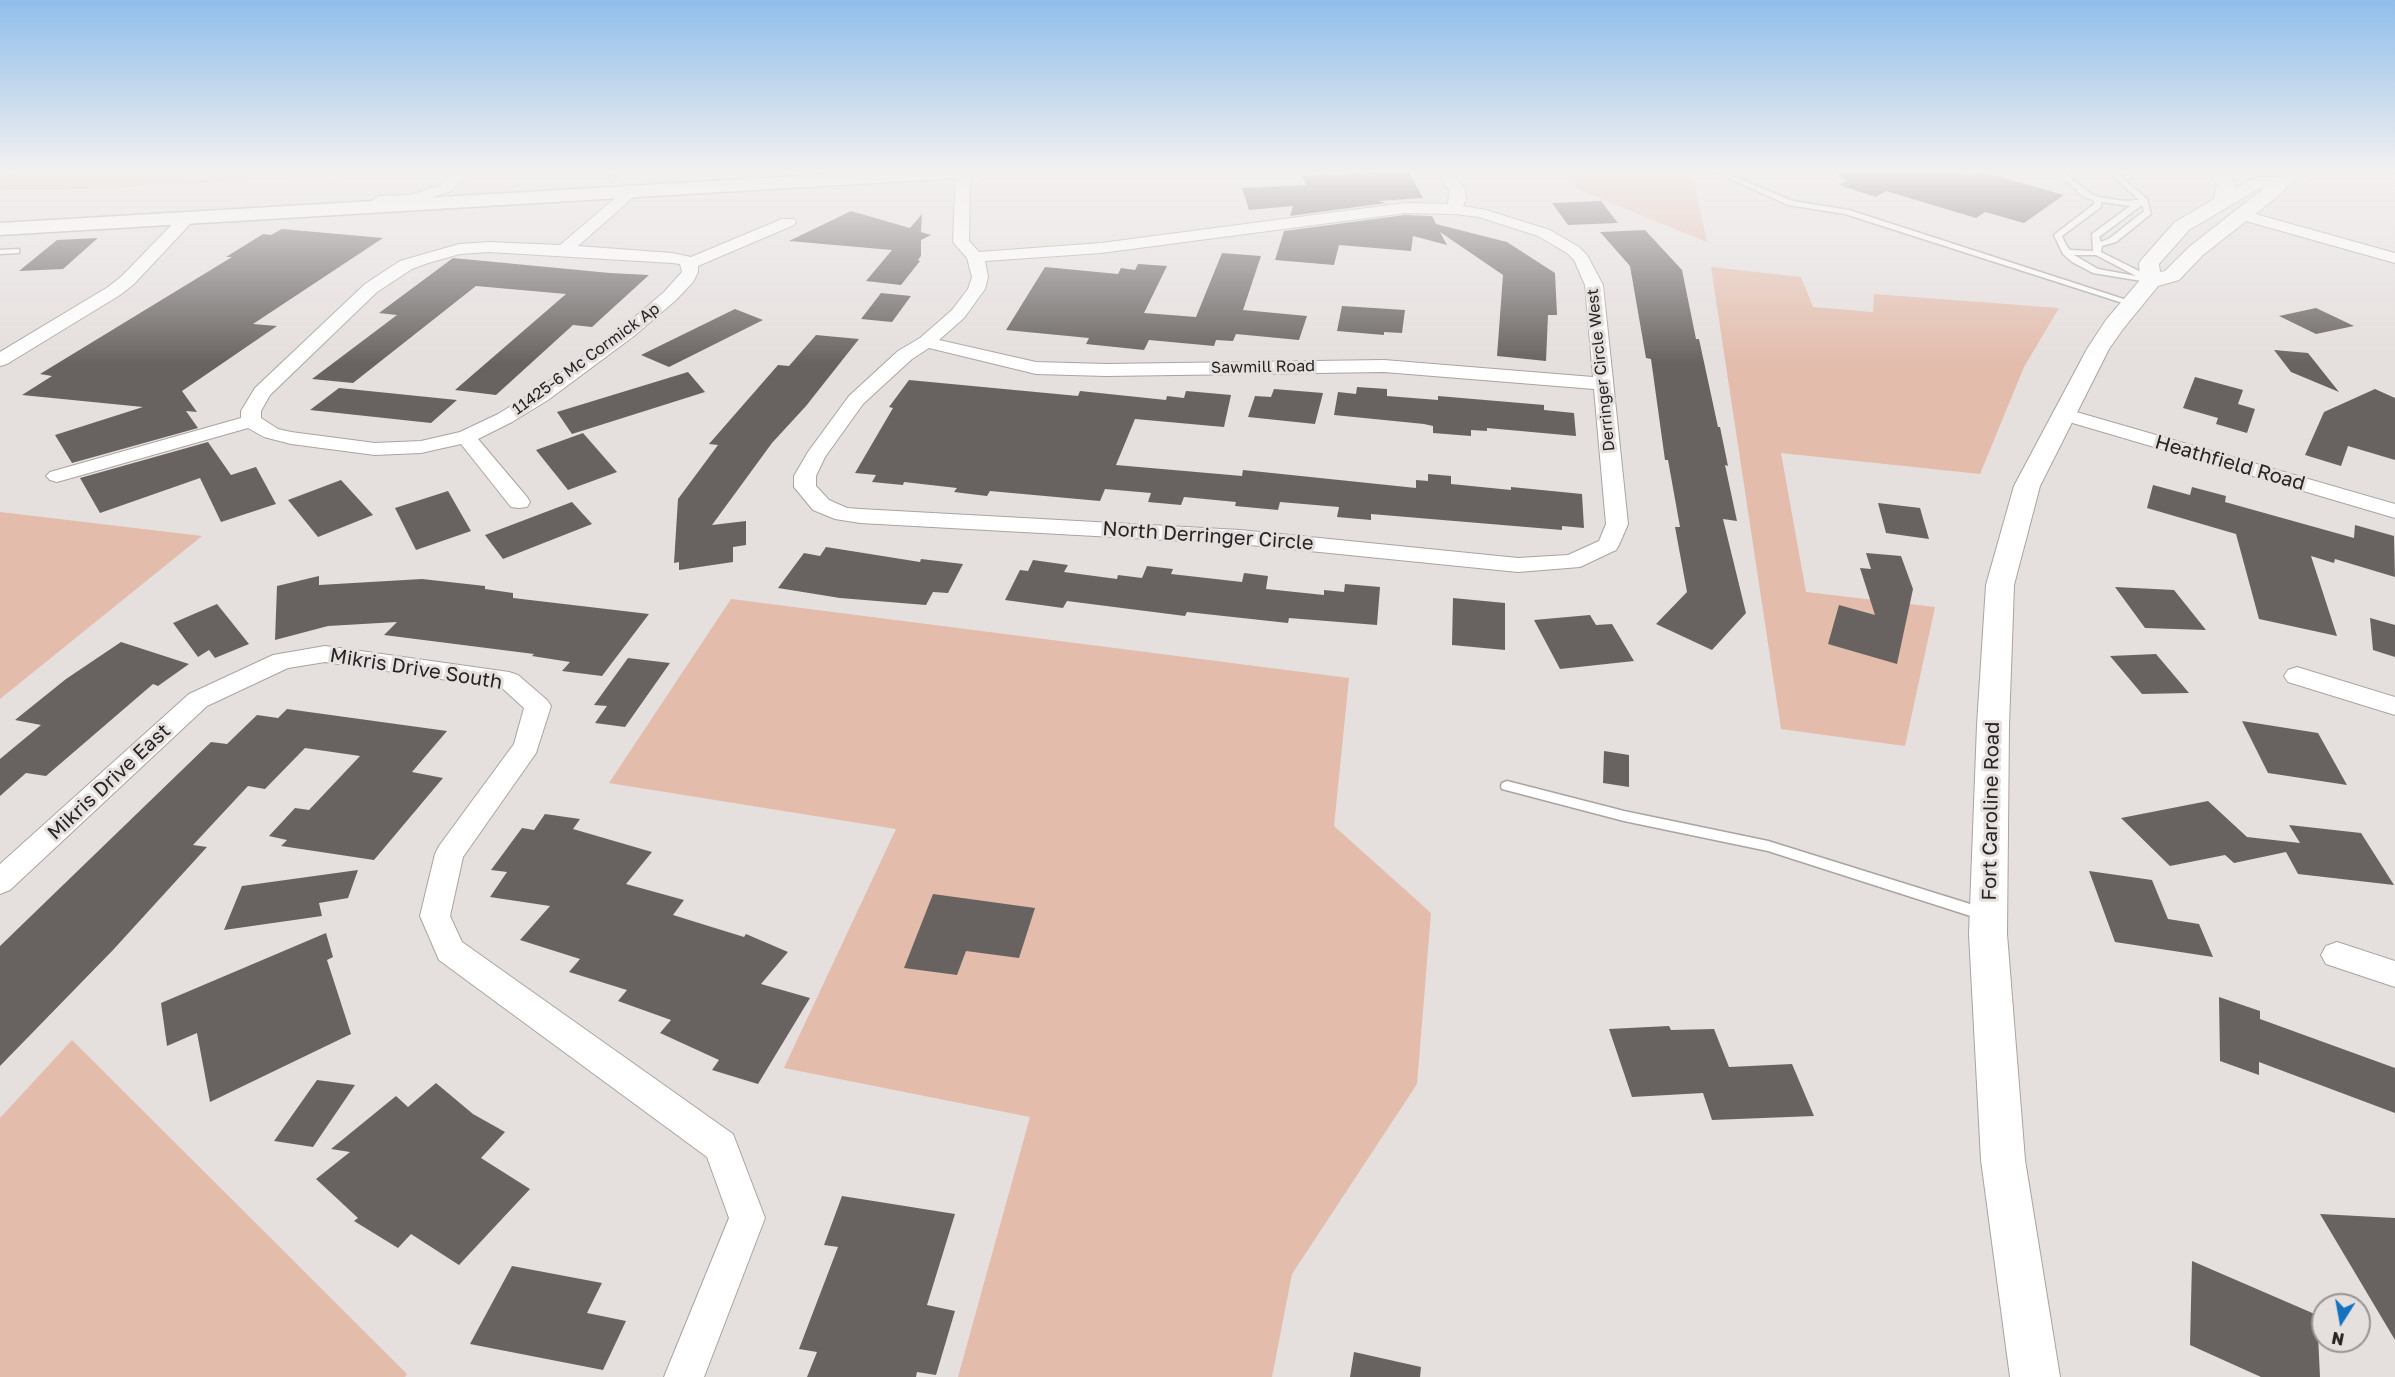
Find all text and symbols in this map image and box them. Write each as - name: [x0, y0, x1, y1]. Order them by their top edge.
- street label: Derringer Circle West: [1583, 288, 1619, 452]
- street label: 11425-6 Mc Cormick Ap: [509, 299, 663, 419]
- street label: Sawmill Road: [1211, 356, 1315, 378]
- street label: Heathfield Road: [2152, 430, 2308, 496]
- street label: North Derringer Circle: [1102, 517, 1314, 555]
- street label: Mikris Drive South: [328, 644, 504, 694]
- street label: Mikris Drive East: [43, 719, 175, 845]
- street label: Fort Caroline Road: [1977, 721, 2005, 901]
- north arrow: [2311, 1293, 2371, 1353]
- text: N: [2330, 1328, 2346, 1350]

